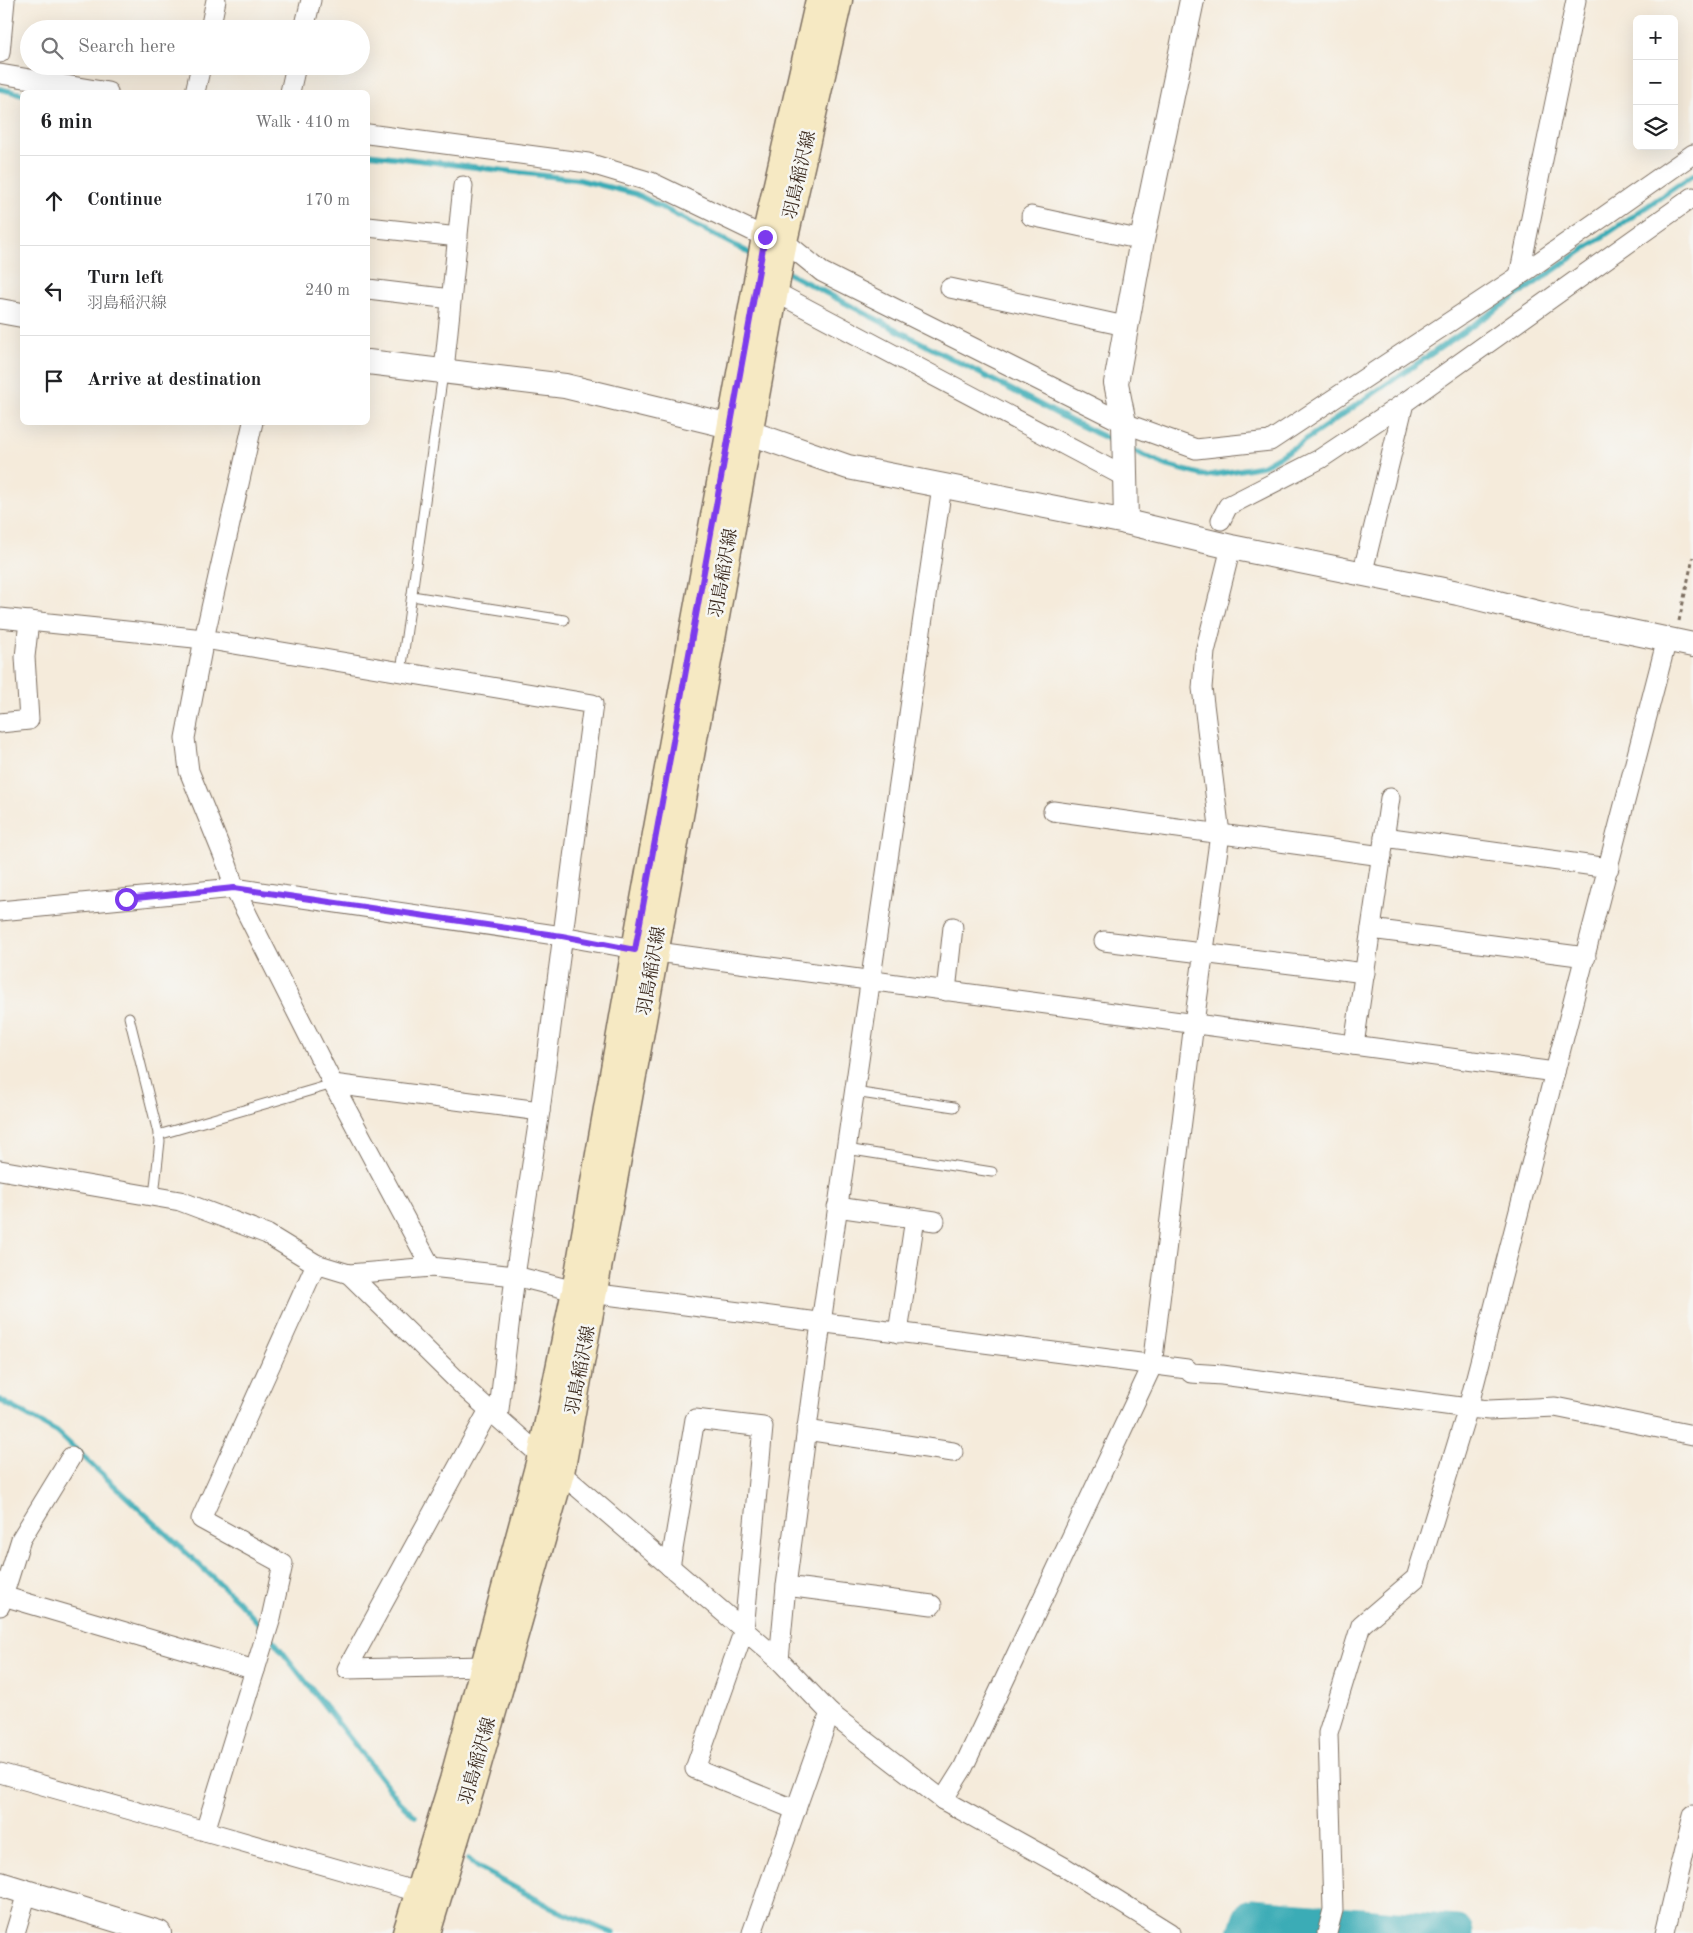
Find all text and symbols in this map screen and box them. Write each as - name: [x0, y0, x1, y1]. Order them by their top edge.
- map controls: [1633, 15, 1678, 150]
- button: +: [1633, 15, 1678, 60]
- search box: [20, 20, 370, 75]
- icon: search: [38, 34, 66, 62]
- text: Search here: [78, 38, 175, 57]
- button: −: [1633, 60, 1678, 105]
- button: layers: [1633, 105, 1678, 150]
- text: 6 min: [40, 112, 93, 133]
- text: Walk · 410 m: [255, 115, 350, 131]
- street label: 羽島稲沢線: [779, 129, 819, 221]
- icon: ahead: [40, 187, 68, 215]
- text: Continue: [87, 191, 162, 210]
- text: 170 m: [305, 193, 350, 209]
- route end: [754, 226, 777, 249]
- text: Turn left: [87, 269, 164, 288]
- icon: left: [40, 277, 68, 305]
- text: 240 m: [305, 283, 350, 299]
- text: 羽島稲沢線: [87, 296, 167, 312]
- icon: arrive: [40, 367, 68, 395]
- text: Arrive at destination: [87, 371, 261, 390]
- street label: 羽島稲沢線: [705, 527, 741, 619]
- route start: [115, 888, 138, 911]
- street label: 羽島稲沢線: [633, 925, 669, 1017]
- street label: 羽島稲沢線: [562, 1324, 598, 1416]
- street label: 羽島稲沢線: [455, 1715, 499, 1807]

